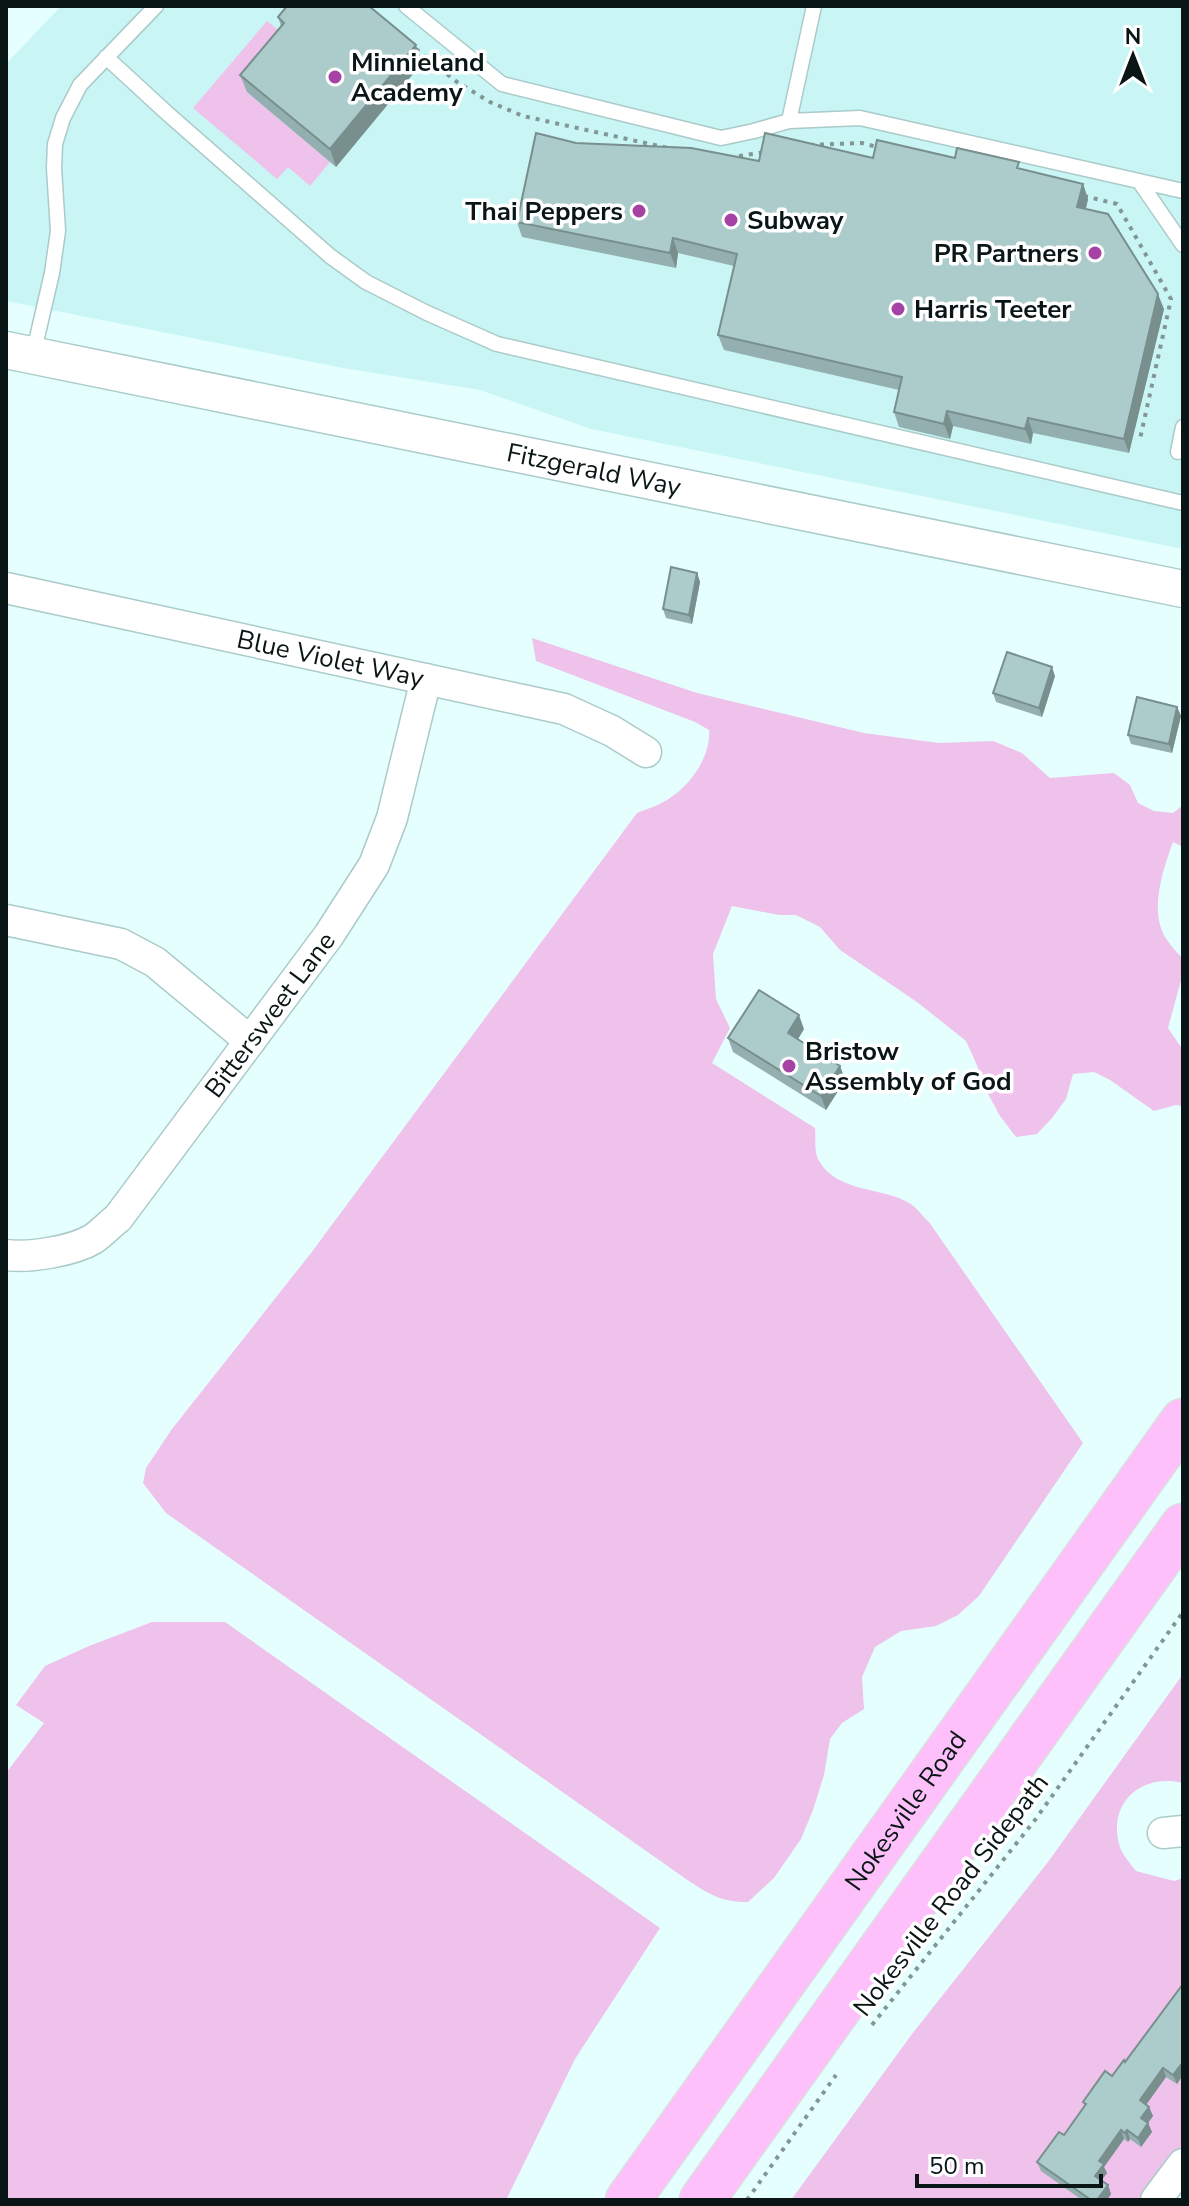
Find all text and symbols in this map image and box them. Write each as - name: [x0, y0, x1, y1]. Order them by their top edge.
- north arrow: [1093, 16, 1173, 96]
- text: N: [1125, 22, 1141, 52]
- place label: Minnieland Academy: [351, 45, 485, 110]
- marker: Minnieland Academy: [326, 68, 344, 86]
- place label: Thai Peppers: [465, 194, 623, 229]
- marker: Thai Peppers: [630, 202, 648, 220]
- place label: Subway: [747, 203, 844, 238]
- marker: Subway: [722, 211, 740, 229]
- place label: PR Partners: [934, 236, 1079, 271]
- marker: PR Partners: [1086, 244, 1104, 262]
- place label: Harris Teeter: [914, 292, 1072, 327]
- marker: Harris Teeter: [889, 300, 907, 318]
- street label: Fitzgerald Way: [504, 435, 685, 504]
- street label: Blue Violet Way: [234, 621, 428, 696]
- street label: Bittersweet Lane: [196, 925, 343, 1105]
- place label: Bristow Assembly of God: [805, 1034, 1012, 1099]
- marker: Bristow Assembly of God: [780, 1057, 798, 1075]
- street label: Nokesville Road: [836, 1724, 974, 1898]
- street label: Nokesville Road Sidepath: [845, 1767, 1057, 2023]
- scale bar: [917, 2138, 1101, 2188]
- text: 50 m: [929, 2150, 985, 2182]

